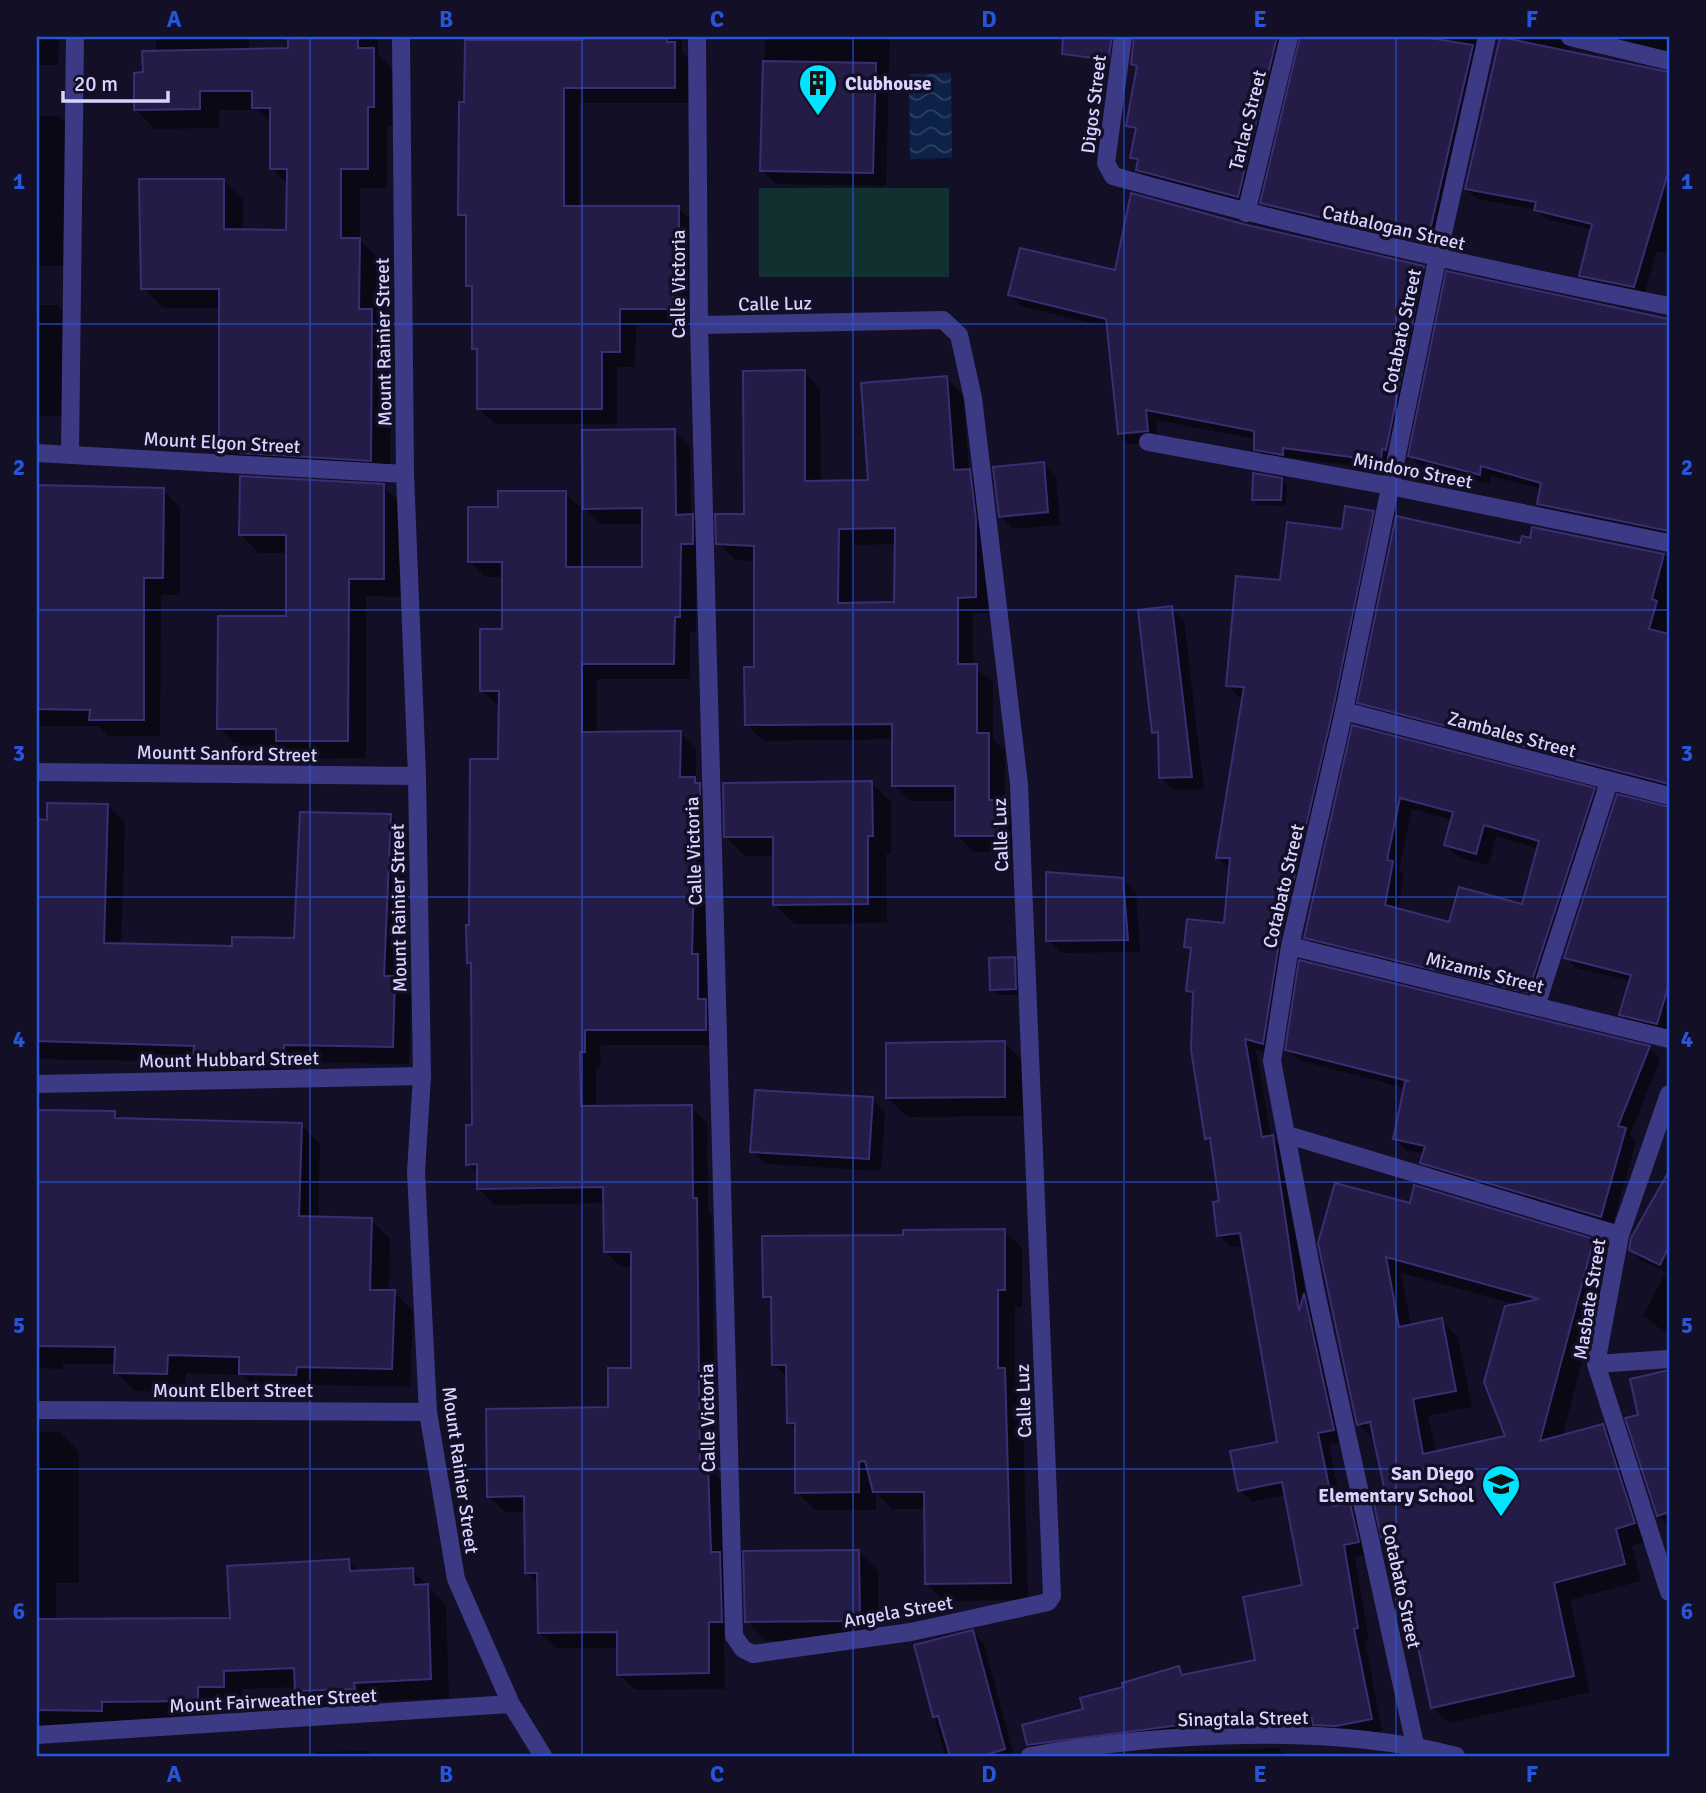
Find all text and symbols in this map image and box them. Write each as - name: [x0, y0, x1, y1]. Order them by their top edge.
- text: A: [167, 5, 182, 34]
- text: B: [439, 5, 453, 34]
- text: C: [710, 5, 724, 34]
- text: D: [981, 5, 997, 34]
- text: E: [1253, 5, 1267, 34]
- text: F: [1526, 5, 1538, 34]
- street label: Digos Street: [1076, 53, 1112, 155]
- scale bar: [63, 60, 168, 104]
- building icon: Clubhouse: [797, 62, 839, 117]
- street label: Tarlac Street: [1224, 67, 1272, 173]
- text: 20 m: [74, 71, 118, 97]
- place label: Clubhouse: [845, 72, 931, 96]
- text: 1: [13, 167, 25, 196]
- text: 1: [1681, 167, 1693, 196]
- street label: Catbalogan Street: [1320, 200, 1468, 256]
- street label: Calle Victoria: [667, 230, 691, 338]
- street label: Mount Rainier Street: [371, 257, 397, 426]
- street label: Cotabato Street: [1377, 266, 1427, 396]
- street label: Calle Luz: [738, 291, 812, 317]
- street label: Mount Elgon Street: [143, 427, 301, 459]
- street label: Mindoro Street: [1351, 448, 1475, 494]
- text: 2: [13, 453, 25, 482]
- text: 2: [1681, 453, 1693, 482]
- street label: Zambales Street: [1445, 706, 1579, 764]
- text: 3: [13, 739, 25, 768]
- text: 3: [1681, 739, 1693, 768]
- street label: Mountt Sanford Street: [136, 740, 318, 768]
- street label: Calle Victoria: [680, 796, 708, 906]
- street label: Calle Luz: [988, 798, 1014, 872]
- street label: Cotabato Street: [1258, 821, 1310, 951]
- street label: Mount Rainier Street: [386, 823, 412, 992]
- street label: Mizamis Street: [1423, 947, 1547, 999]
- text: 4: [13, 1025, 25, 1054]
- text: 4: [1681, 1025, 1693, 1054]
- street label: Mount Hubbard Street: [139, 1046, 320, 1074]
- street label: Masbate Street: [1569, 1236, 1611, 1361]
- text: 5: [13, 1311, 25, 1340]
- text: 5: [1681, 1311, 1693, 1340]
- street label: Calle Victoria: [695, 1363, 721, 1473]
- street label: Calle Luz: [1011, 1364, 1037, 1438]
- street label: Mount Elbert Street: [153, 1379, 314, 1403]
- street label: Mount Rainier Street: [436, 1385, 484, 1556]
- place label: San Diego Elementary School: [1318, 1462, 1474, 1508]
- school or university icon: San Diego Elementary School: [1480, 1463, 1522, 1518]
- street label: Cotabato Street: [1376, 1522, 1426, 1651]
- street label: Angela Street: [842, 1591, 955, 1633]
- text: 6: [13, 1597, 25, 1626]
- text: 6: [1681, 1597, 1693, 1626]
- street label: Mount Fairweather Street: [169, 1684, 378, 1718]
- street label: Sinagtala Street: [1177, 1706, 1309, 1732]
- text: A: [167, 1760, 182, 1789]
- text: B: [439, 1760, 453, 1789]
- text: C: [710, 1760, 724, 1789]
- text: D: [981, 1760, 997, 1789]
- text: E: [1253, 1760, 1267, 1789]
- text: F: [1526, 1760, 1538, 1789]

